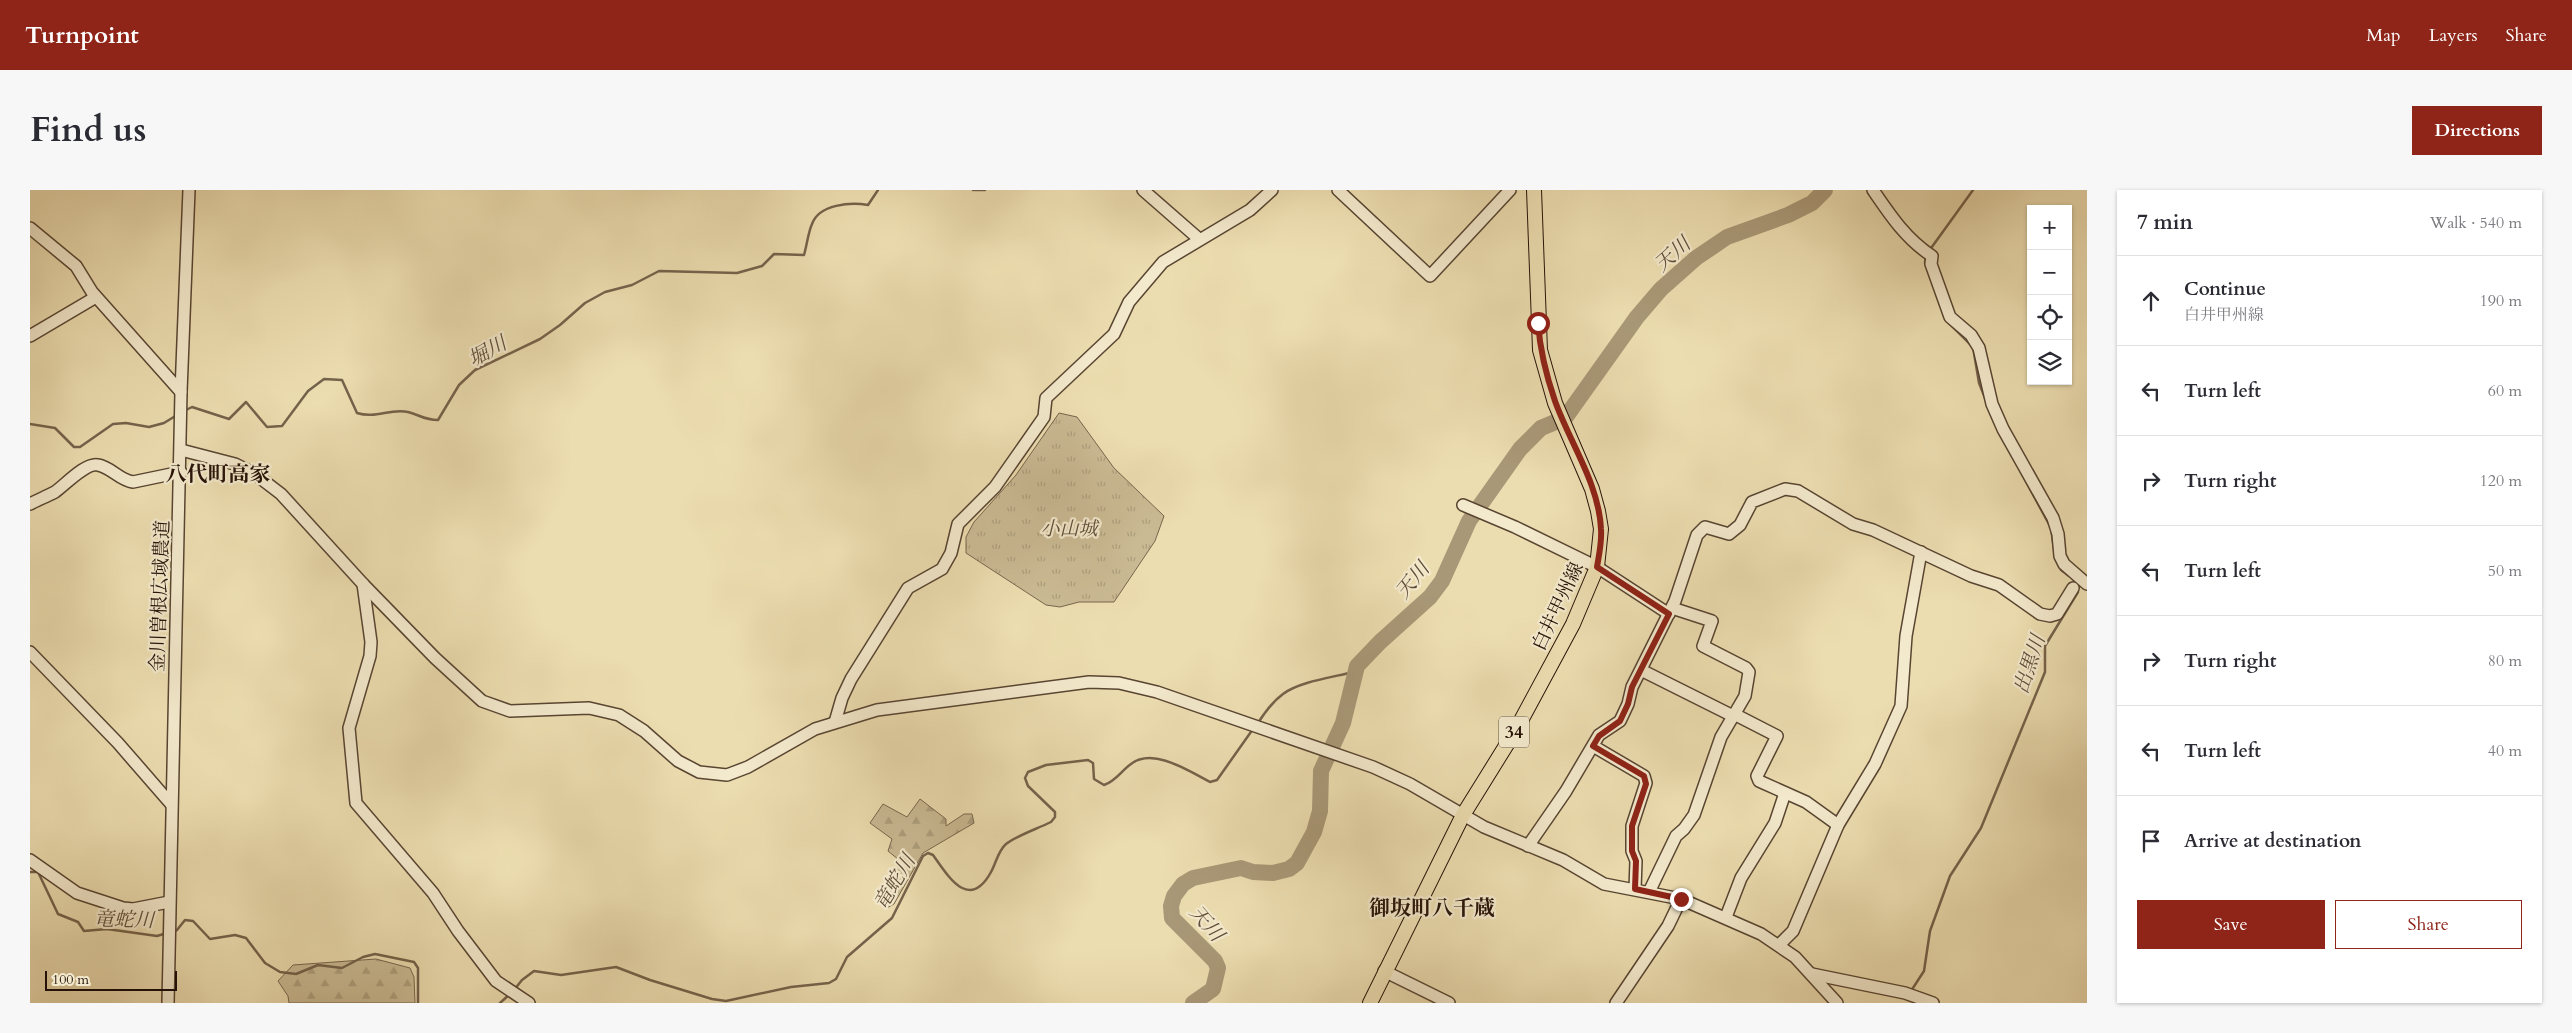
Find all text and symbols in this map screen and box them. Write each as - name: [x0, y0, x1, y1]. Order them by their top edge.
- text: Turnpoint: [25, 19, 139, 52]
- text: Map: [2366, 23, 2401, 48]
- text: Layers: [2429, 23, 2478, 48]
- text: Share: [2506, 23, 2547, 48]
- text: Find us: [30, 106, 146, 154]
- button: Directions: [2412, 106, 2542, 155]
- map controls: [2027, 205, 2072, 385]
- button: +: [2027, 205, 2072, 250]
- text: 7 min: [2137, 208, 2193, 237]
- text: Walk · 540 m: [2430, 212, 2522, 234]
- water label: 天川: [1648, 230, 1698, 278]
- button: −: [2027, 250, 2072, 295]
- text: Continue: [2184, 276, 2266, 302]
- icon: ahead: [2137, 287, 2165, 315]
- text: 190 m: [2480, 290, 2522, 312]
- button: locate: [2027, 295, 2072, 340]
- text: 白井甲州線: [2184, 304, 2264, 326]
- route start: [1527, 312, 1550, 335]
- water label: 堀川: [463, 329, 513, 373]
- button: layers: [2027, 340, 2072, 385]
- icon: left: [2137, 377, 2165, 405]
- text: Turn left: [2184, 378, 2261, 404]
- text: 60 m: [2488, 380, 2522, 402]
- district label: 八代町高家: [166, 460, 271, 489]
- icon: right: [2137, 467, 2165, 495]
- text: Turn right: [2184, 468, 2276, 494]
- text: 120 m: [2480, 470, 2522, 492]
- park label: 小山城: [1040, 516, 1100, 542]
- street label: 金川曽根広域農道: [144, 520, 176, 672]
- water label: 天川: [1389, 555, 1437, 604]
- icon: left: [2137, 557, 2165, 585]
- street label: 白井甲州線: [1526, 558, 1590, 655]
- text: Turn left: [2184, 558, 2261, 584]
- text: 50 m: [2488, 560, 2522, 582]
- water label: 出黒川: [2007, 630, 2052, 697]
- icon: right: [2137, 647, 2165, 675]
- text: Turn right: [2184, 648, 2276, 674]
- text: 80 m: [2488, 650, 2522, 672]
- road number: 34: [1499, 716, 1529, 748]
- icon: left: [2137, 737, 2165, 765]
- text: Turn left: [2184, 738, 2261, 764]
- text: 40 m: [2488, 740, 2522, 762]
- icon: arrive: [2137, 827, 2165, 855]
- text: Arrive at destination: [2184, 828, 2361, 854]
- water label: 竜蛇川: [867, 848, 922, 915]
- route end: [1670, 888, 1693, 911]
- district label: 御坂町八千蔵: [1369, 894, 1495, 923]
- water label: 天川: [1183, 899, 1231, 949]
- button: Save: [2137, 900, 2325, 949]
- button: Share: [2335, 900, 2522, 949]
- water label: 竜蛇川: [94, 905, 156, 934]
- scale bar: [45, 968, 178, 991]
- text: 100 m: [52, 970, 89, 989]

